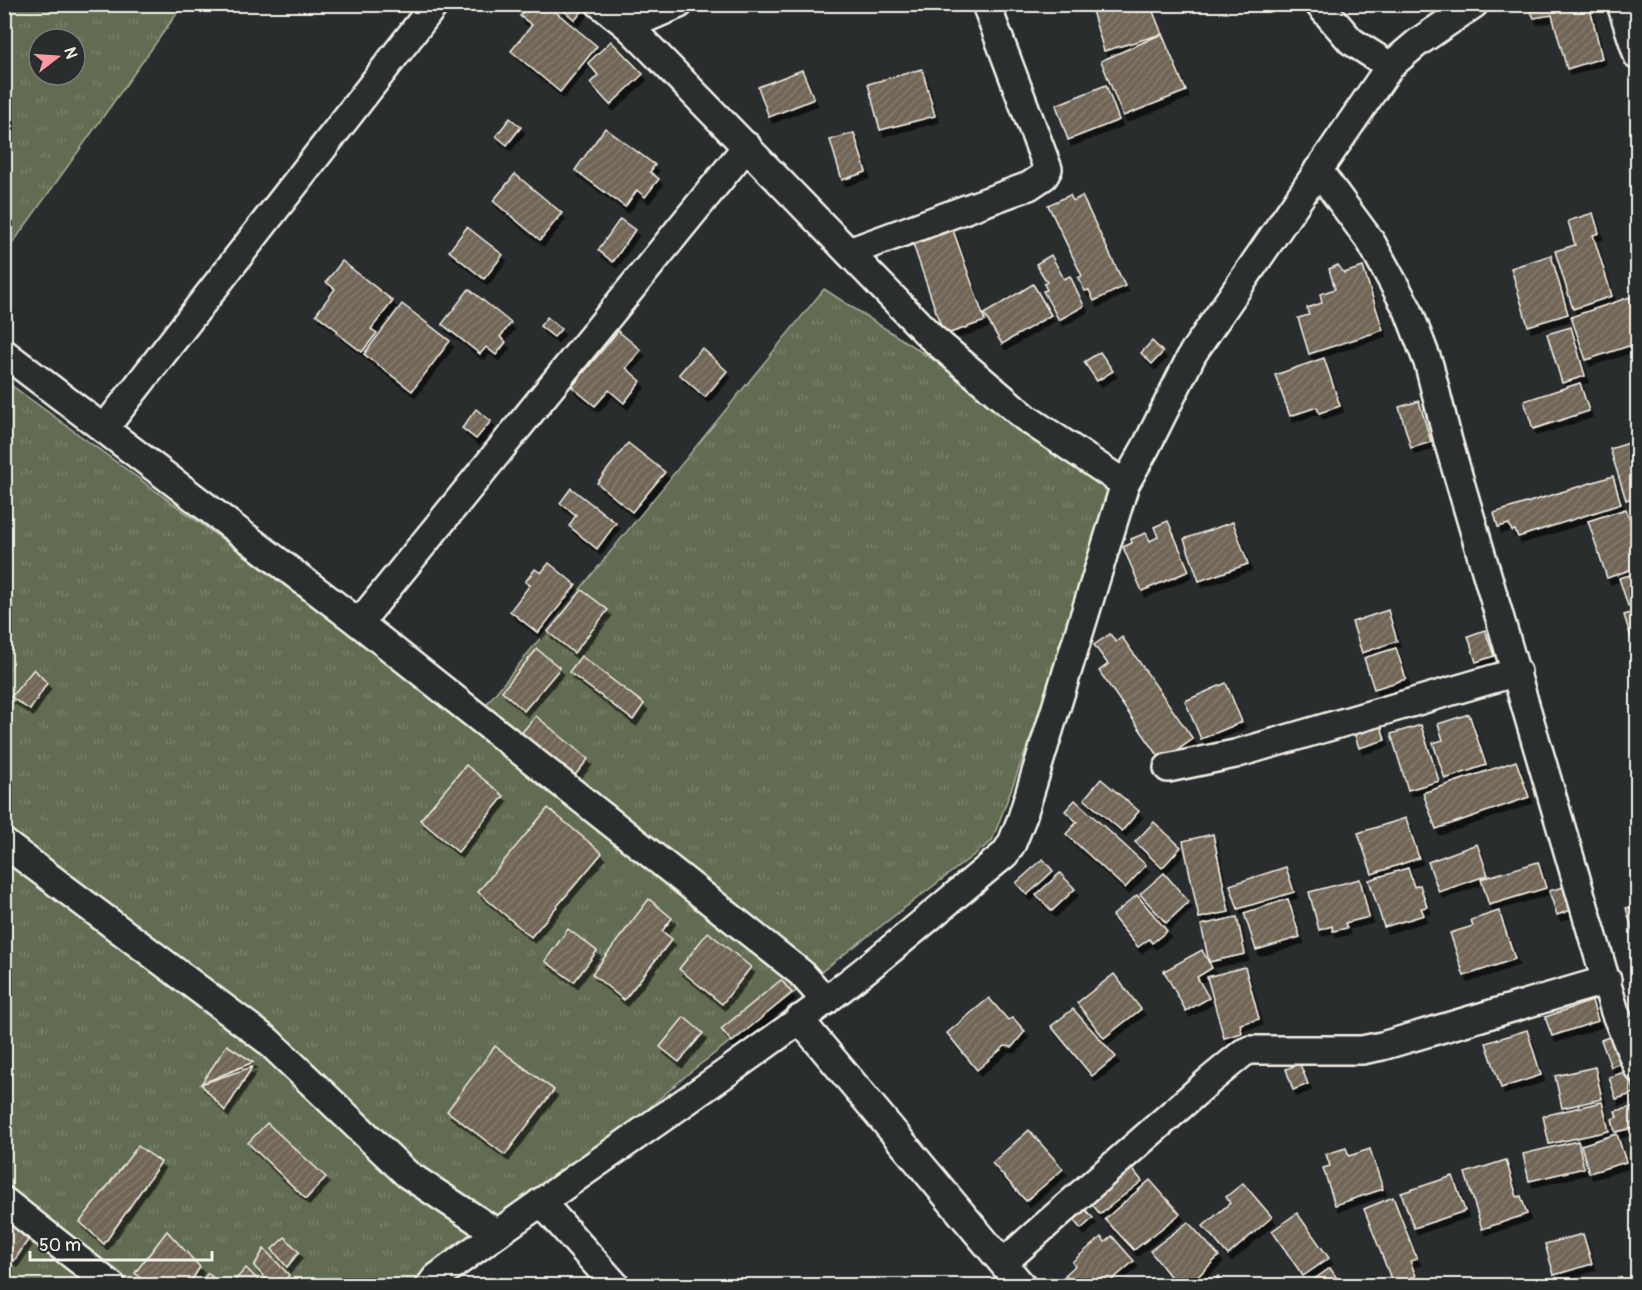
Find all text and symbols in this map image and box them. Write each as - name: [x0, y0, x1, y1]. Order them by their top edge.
- north arrow: [27, 27, 87, 87]
- text: N: [59, 45, 82, 61]
- scale bar: [30, 1224, 212, 1262]
- text: 50 m: [39, 1234, 81, 1257]

